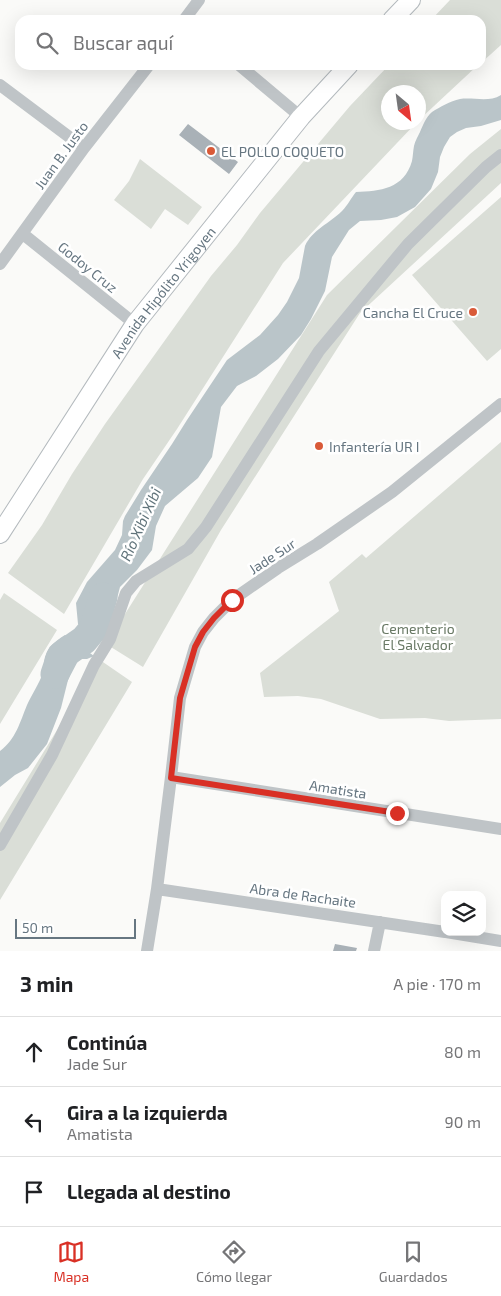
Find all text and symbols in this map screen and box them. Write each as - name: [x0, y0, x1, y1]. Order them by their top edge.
- search box: [15, 15, 486, 70]
- icon: search: [33, 29, 61, 57]
- text: Buscar aquí: [73, 31, 173, 54]
- north arrow: [381, 85, 426, 130]
- street label: Juan B. Justo: [31, 118, 91, 192]
- place label: EL POLLO COQUETO: [221, 143, 344, 160]
- marker: EL POLLO COQUETO: [205, 145, 217, 157]
- street label: Avenida Hipólito Yrigoyen: [107, 223, 219, 361]
- street label: Godoy Cruz: [55, 238, 121, 296]
- place label: Cancha El Cruce: [363, 304, 463, 321]
- marker: Cancha El Cruce: [467, 306, 479, 318]
- place label: Infantería UR I: [329, 438, 419, 455]
- marker: Infantería UR I: [313, 440, 325, 452]
- water label: Río Xibi Xibi: [116, 484, 164, 563]
- street label: Jade Sur: [245, 534, 299, 577]
- route start: [221, 589, 244, 612]
- park label: Cementerio El Salvador: [381, 620, 455, 653]
- street label: Amatista: [308, 776, 368, 802]
- route end: [386, 802, 409, 825]
- street label: Abra de Rachaite: [249, 879, 357, 911]
- map controls: [441, 891, 486, 936]
- button: layers: [441, 891, 486, 936]
- scale bar: [15, 916, 136, 939]
- text: 50 m: [22, 919, 53, 936]
- text: 3 min: [20, 971, 73, 996]
- text: A pie · 170 m: [393, 974, 481, 993]
- text: Continúa: [67, 1031, 147, 1054]
- icon: ahead: [20, 1038, 48, 1066]
- text: 80 m: [444, 1042, 481, 1061]
- text: Jade Sur: [67, 1054, 127, 1073]
- text: Gira a la izquierda: [67, 1101, 228, 1124]
- icon: left: [20, 1108, 48, 1136]
- text: 90 m: [445, 1112, 481, 1131]
- text: Amatista: [67, 1124, 133, 1143]
- icon: arrive: [20, 1178, 48, 1206]
- text: Llegada al destino: [67, 1180, 231, 1203]
- tab: Mapa: [53, 1238, 89, 1285]
- tab: Cómo llegar: [196, 1238, 272, 1285]
- tab: Guardados: [379, 1238, 448, 1285]

